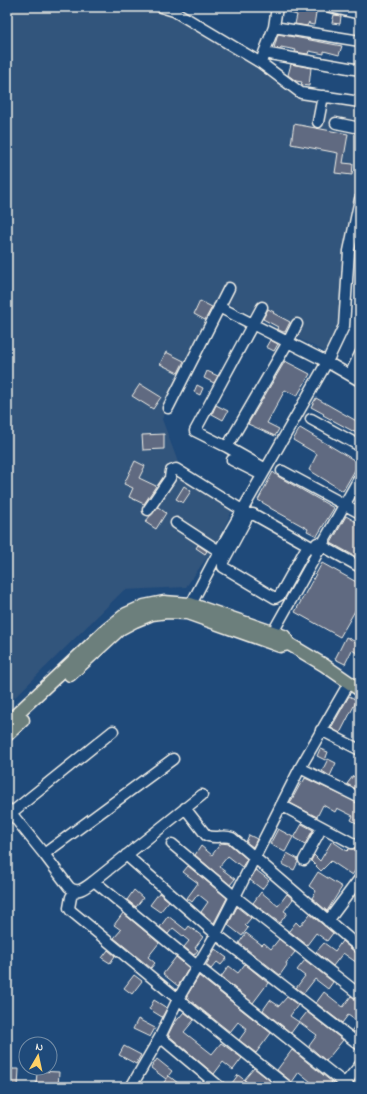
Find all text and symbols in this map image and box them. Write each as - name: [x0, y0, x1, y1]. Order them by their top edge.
- north arrow: [18, 1036, 58, 1076]
- text: N: [34, 1039, 44, 1056]

